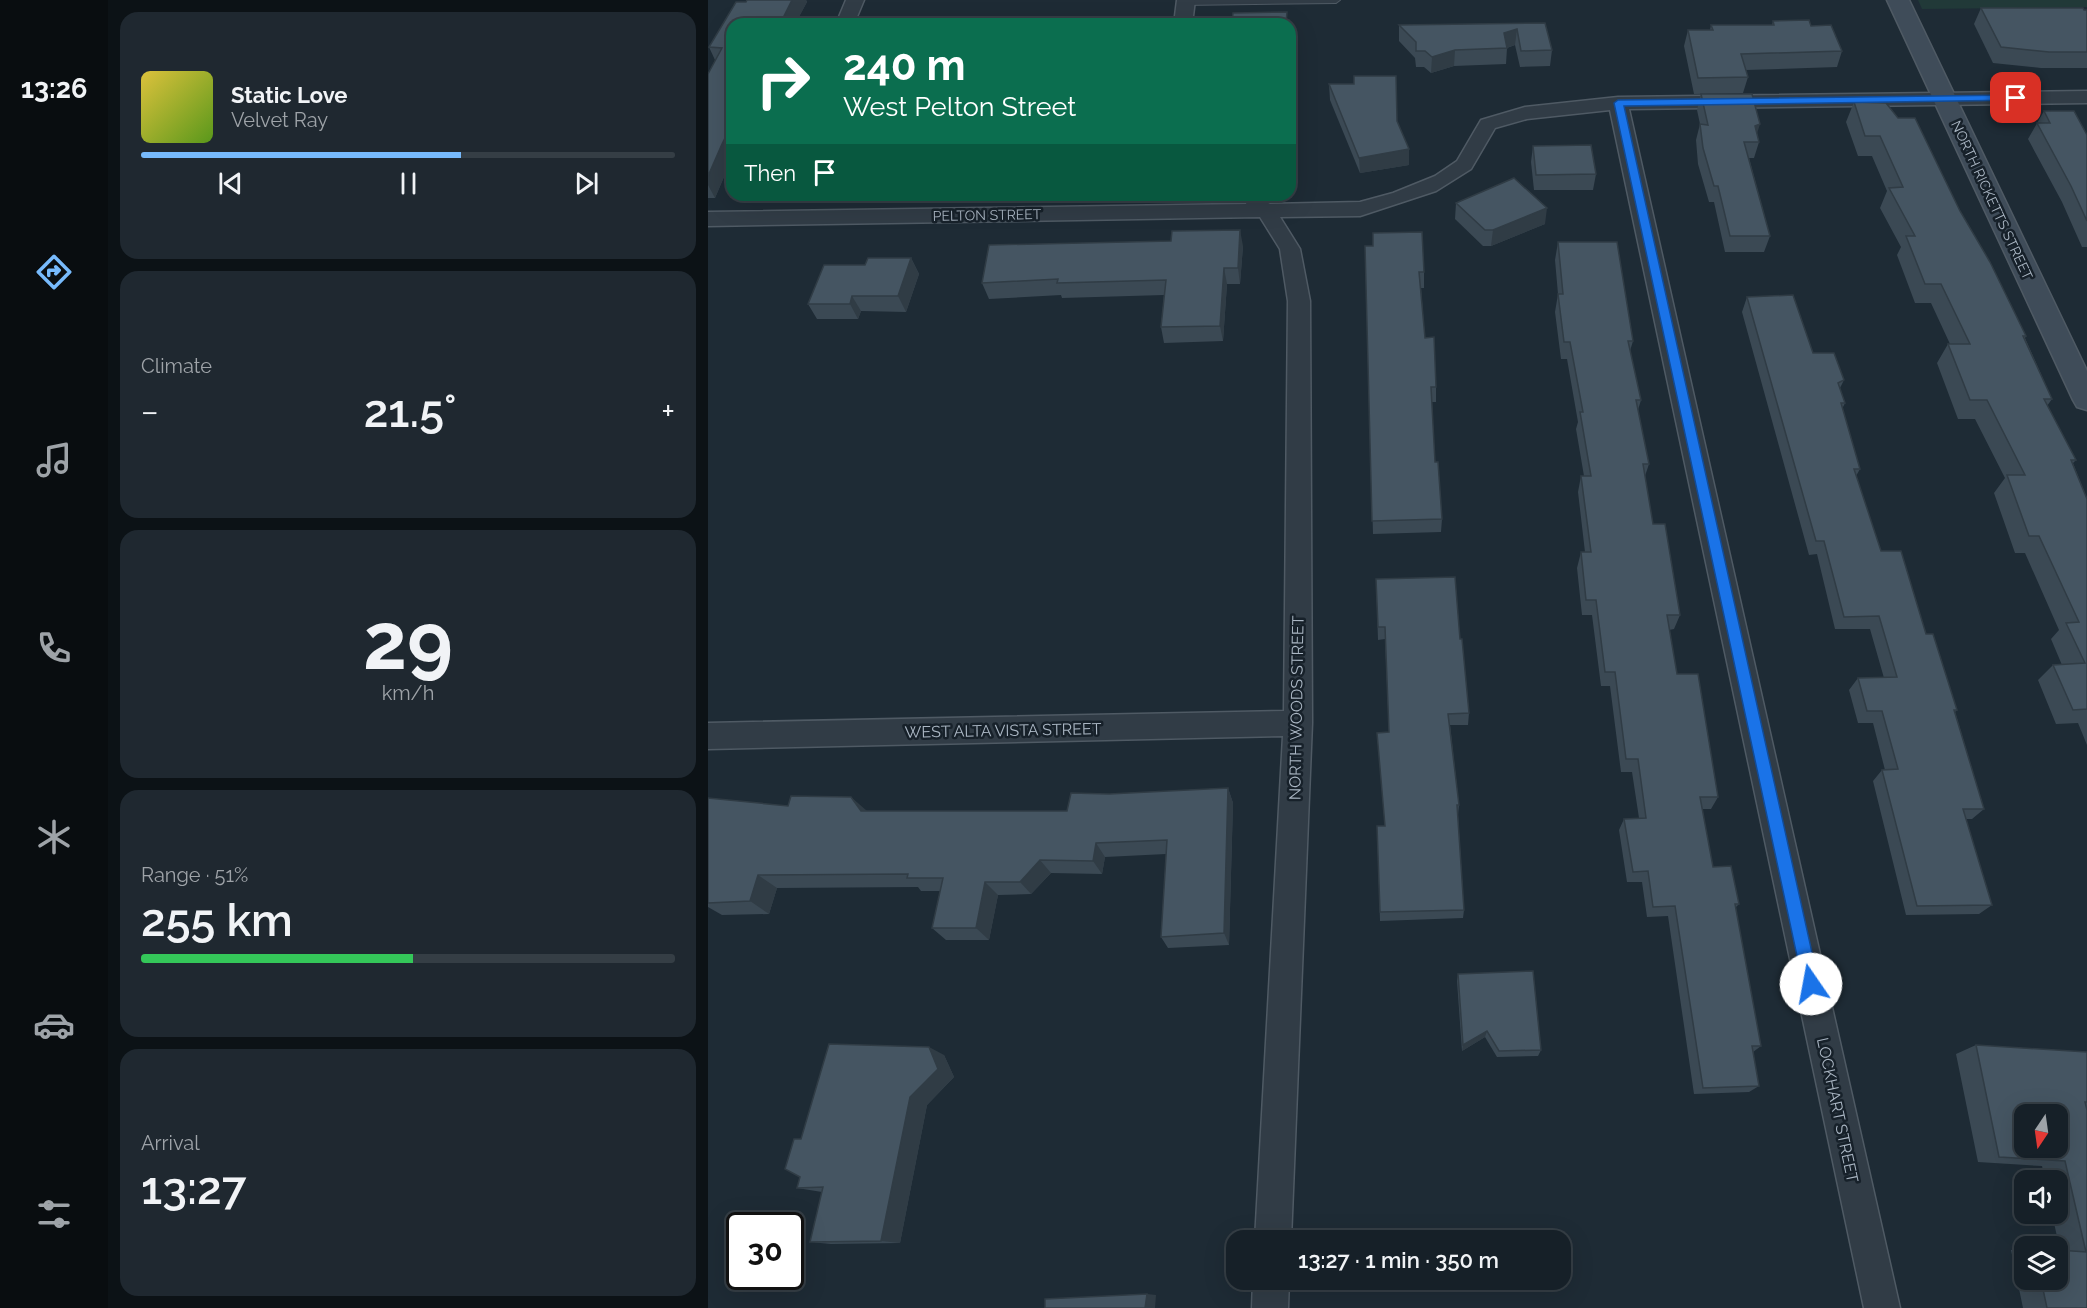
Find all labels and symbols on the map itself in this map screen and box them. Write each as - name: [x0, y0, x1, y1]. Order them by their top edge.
- pin: [1990, 72, 2041, 123]
- street label: NORTH RICKETTS STREET: [1948, 118, 2036, 282]
- street label: PELTON STREET: [933, 206, 1042, 224]
- street label: NORTH WOODS STREET: [1285, 615, 1308, 800]
- street label: WEST ALTA VISTA STREET: [905, 719, 1102, 742]
- position arrow: [1779, 952, 1843, 1016]
- street label: LOCKHART STREET: [1813, 1036, 1862, 1185]
- north arrow: [2014, 1104, 2068, 1158]
- speed limit sign: 30: [726, 1212, 804, 1290]

